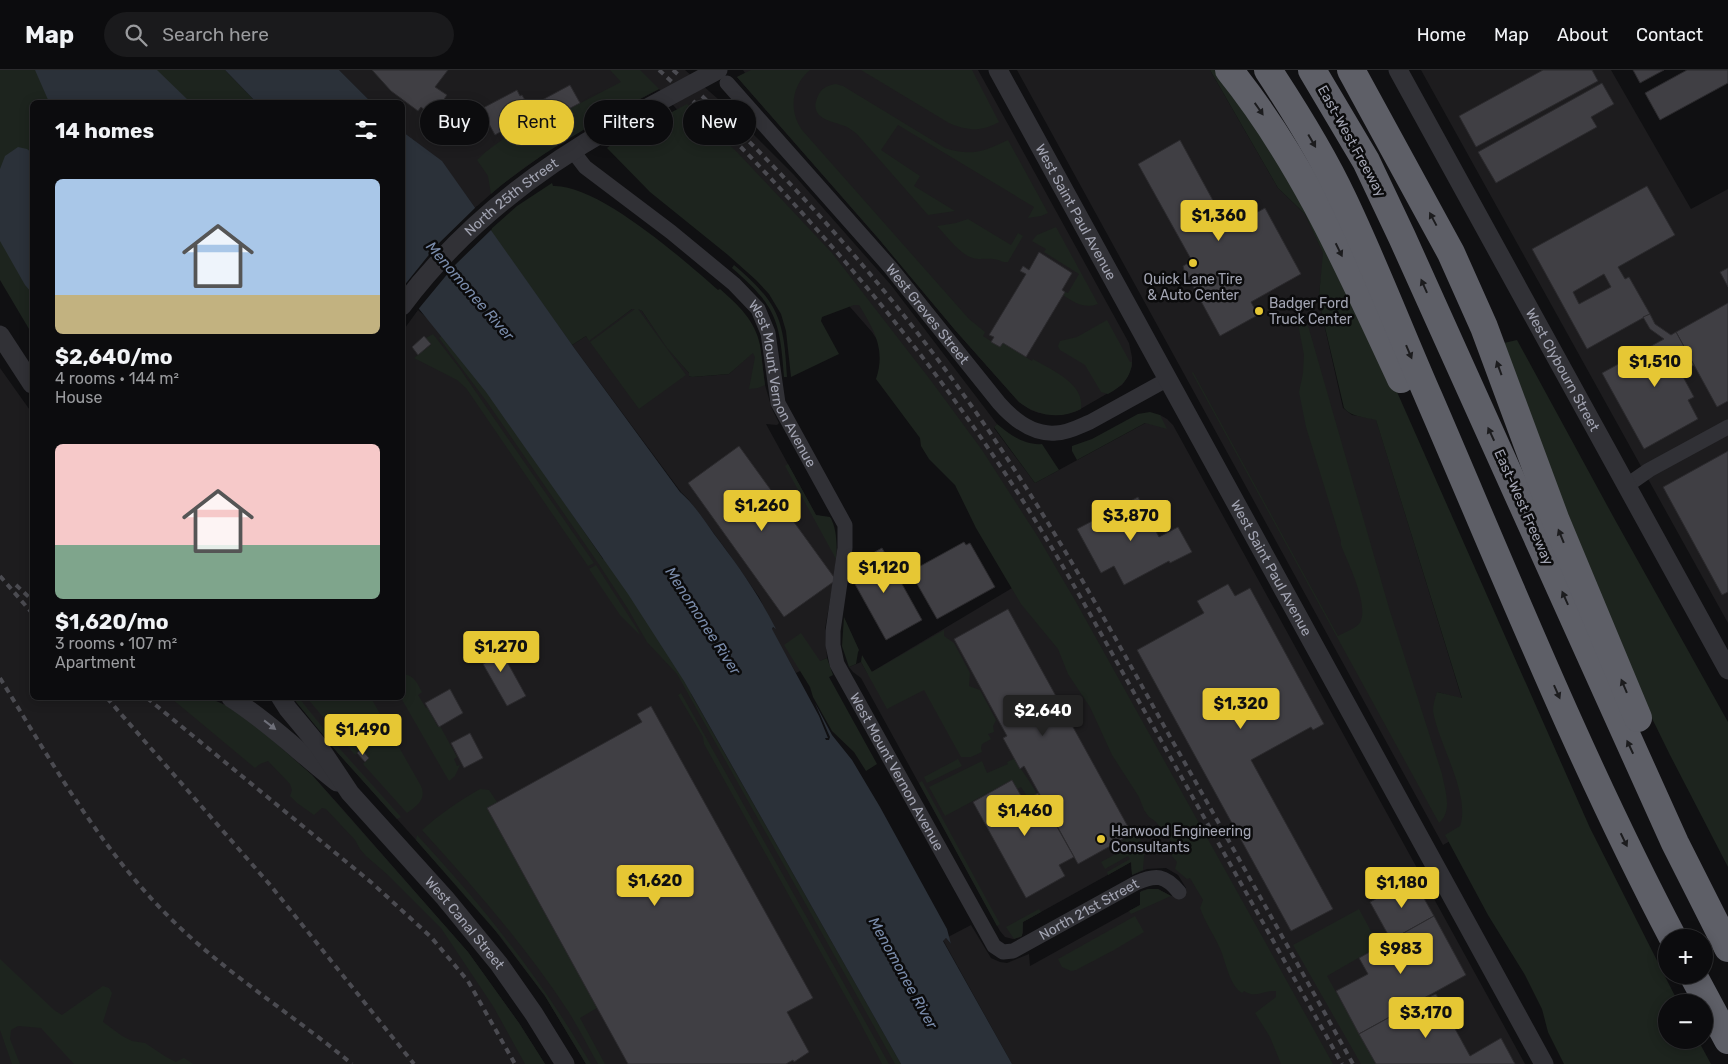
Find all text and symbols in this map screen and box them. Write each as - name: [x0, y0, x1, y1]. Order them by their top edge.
- search box: [104, 12, 454, 57]
- text: Map: [25, 21, 74, 49]
- icon: search: [122, 21, 150, 49]
- text: Search here: [162, 23, 269, 46]
- text: Home: [1417, 24, 1466, 46]
- text: Map: [1494, 24, 1529, 46]
- text: About: [1557, 24, 1608, 46]
- text: Contact: [1636, 24, 1703, 46]
- street label: East-West Freeway: [1314, 82, 1389, 200]
- chip: Buy: [420, 100, 489, 145]
- chip: Rent: [499, 100, 574, 145]
- chip: Filters: [584, 100, 673, 145]
- chip: New: [683, 100, 756, 145]
- one-way arrow: [1254, 102, 1264, 116]
- icon: filters: [352, 116, 380, 144]
- text: 14 homes: [55, 118, 154, 143]
- one-way arrow: [1307, 135, 1316, 148]
- street label: West Saint Paul Avenue: [1031, 141, 1120, 283]
- street label: North 25th Street: [461, 155, 562, 240]
- pin: $1,360: [1178, 200, 1260, 242]
- text: $1,360: [1192, 206, 1246, 225]
- icon: home: [173, 211, 263, 301]
- one-way arrow: [1429, 212, 1437, 226]
- water label: Menomonee River: [422, 238, 519, 345]
- one-way arrow: [1335, 242, 1344, 257]
- marker: Quick Lane Tire & Auto Center: [1187, 257, 1199, 269]
- street label: West Greves Street: [882, 261, 973, 368]
- place label: Quick Lane Tire & Auto Center: [1143, 271, 1243, 304]
- one-way arrow: [1420, 279, 1428, 293]
- place label: Badger Ford Truck Center: [1269, 295, 1353, 328]
- street label: West Mount Vernon Avenue: [745, 297, 820, 470]
- marker: Badger Ford Truck Center: [1253, 305, 1265, 317]
- street label: West Clybourn Street: [1522, 305, 1603, 435]
- text: $2,640/mo: [55, 344, 173, 369]
- one-way arrow: [1406, 345, 1414, 359]
- pin: $1,510: [1614, 346, 1696, 388]
- text: $1,510: [1629, 352, 1681, 371]
- one-way arrow: [1495, 360, 1502, 375]
- text: 4 rooms · 144 m²: [55, 369, 179, 388]
- text: House: [55, 388, 102, 407]
- one-way arrow: [1487, 427, 1495, 441]
- street label: East-West Freeway: [1490, 447, 1557, 568]
- icon: home: [173, 476, 263, 566]
- pin: $1,260: [721, 490, 803, 532]
- text: $1,260: [735, 496, 789, 515]
- street label: West Saint Paul Avenue: [1227, 497, 1315, 639]
- pin: $3,870: [1090, 500, 1172, 542]
- text: $3,870: [1103, 506, 1159, 525]
- one-way arrow: [1557, 529, 1565, 543]
- pin: $1,120: [843, 552, 925, 594]
- text: $1,120: [858, 558, 910, 577]
- water label: Menomonee River: [661, 564, 745, 679]
- one-way arrow: [1560, 591, 1568, 605]
- text: $1,620/mo: [55, 609, 169, 634]
- pin: $1,270: [460, 630, 542, 673]
- text: 3 rooms · 107 m²: [55, 634, 177, 653]
- text: $1,270: [474, 637, 528, 656]
- text: Apartment: [55, 653, 135, 672]
- one-way arrow: [1620, 679, 1628, 693]
- one-way arrow: [1553, 685, 1561, 699]
- pin: $1,320: [1200, 688, 1282, 730]
- street label: West Mount Vernon Avenue: [846, 690, 947, 854]
- pin: $2,640: [1002, 694, 1084, 737]
- text: $1,320: [1214, 694, 1268, 713]
- text: $2,640: [1014, 701, 1072, 720]
- pin: $1,490: [322, 714, 404, 756]
- one-way arrow: [264, 720, 277, 731]
- text: $1,490: [336, 720, 390, 739]
- one-way arrow: [1626, 740, 1634, 754]
- pin: $1,460: [984, 794, 1066, 837]
- text: $1,460: [997, 801, 1053, 820]
- place label: Harwood Engineering Consultants: [1111, 823, 1251, 856]
- marker: Harwood Engineering Consultants: [1095, 833, 1107, 845]
- one-way arrow: [1621, 833, 1629, 847]
- pin: $1,620: [614, 864, 696, 907]
- pin: $1,180: [1361, 866, 1443, 909]
- text: $1,620: [628, 871, 682, 890]
- street label: West Canal Street: [421, 873, 508, 973]
- text: $1,180: [1376, 873, 1428, 892]
- street label: North 21st Street: [1036, 875, 1142, 944]
- water label: Menomonee River: [865, 914, 942, 1033]
- map controls: [1658, 929, 1713, 1049]
- button: +: [1658, 929, 1713, 984]
- pin: $983: [1371, 932, 1431, 975]
- text: $983: [1380, 939, 1422, 958]
- button: −: [1658, 994, 1713, 1049]
- pin: $3,170: [1385, 996, 1467, 1039]
- text: $3,170: [1400, 1003, 1452, 1022]

